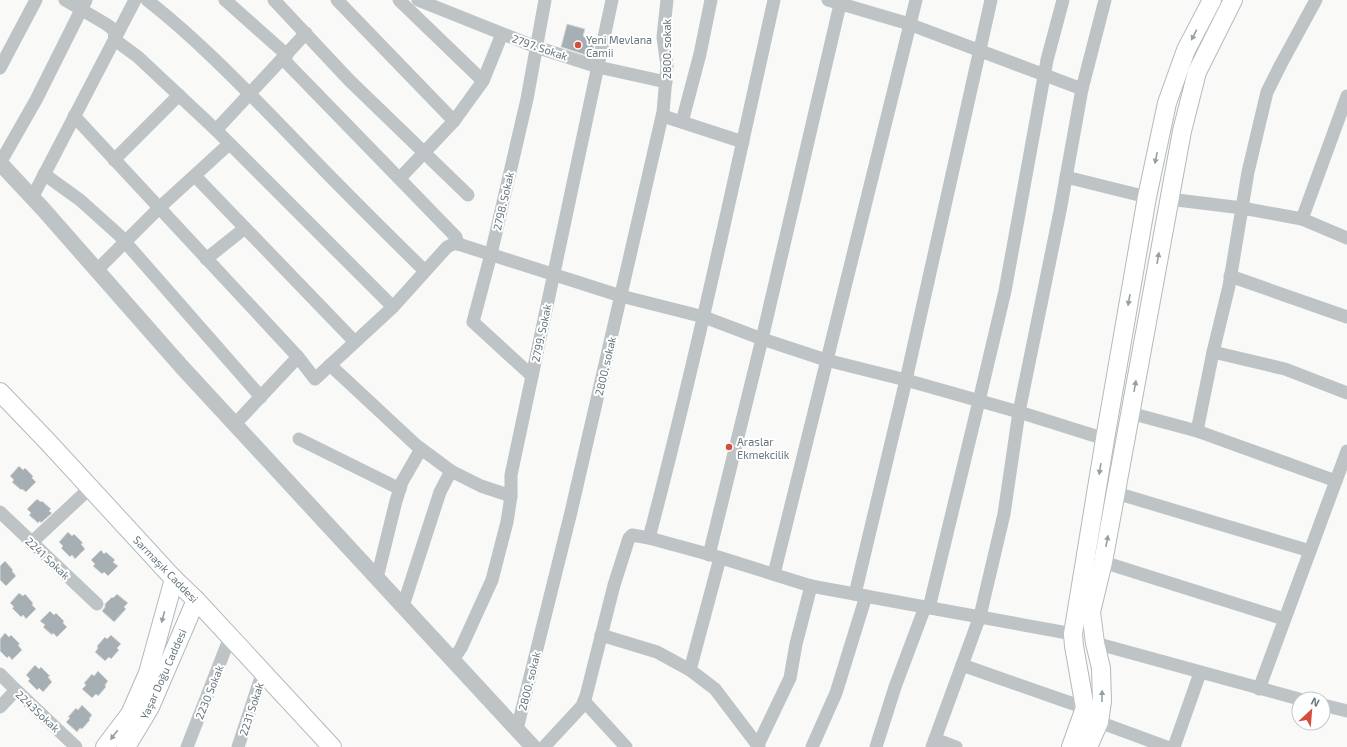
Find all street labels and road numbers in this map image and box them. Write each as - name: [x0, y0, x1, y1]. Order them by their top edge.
- street label: 2800. sokak: [660, 19, 673, 79]
- street label: 2797. Sokak: [511, 31, 570, 63]
- street label: 2798. Sokak: [490, 170, 516, 231]
- street label: 2799. Sokak: [529, 302, 554, 363]
- street label: 2800. sokak: [592, 335, 618, 397]
- street label: Sarmaşık Caddesi: [130, 533, 201, 606]
- street label: 2241 Sokak: [23, 534, 73, 582]
- street label: Yaşar Doğu Caddesi: [137, 627, 190, 722]
- street label: 2800. sokak: [515, 650, 543, 712]
- street label: 2230 Sokak: [192, 663, 226, 721]
- street label: 2231 Sokak: [236, 680, 266, 737]
- street label: 2243Sokak: [13, 688, 63, 735]

